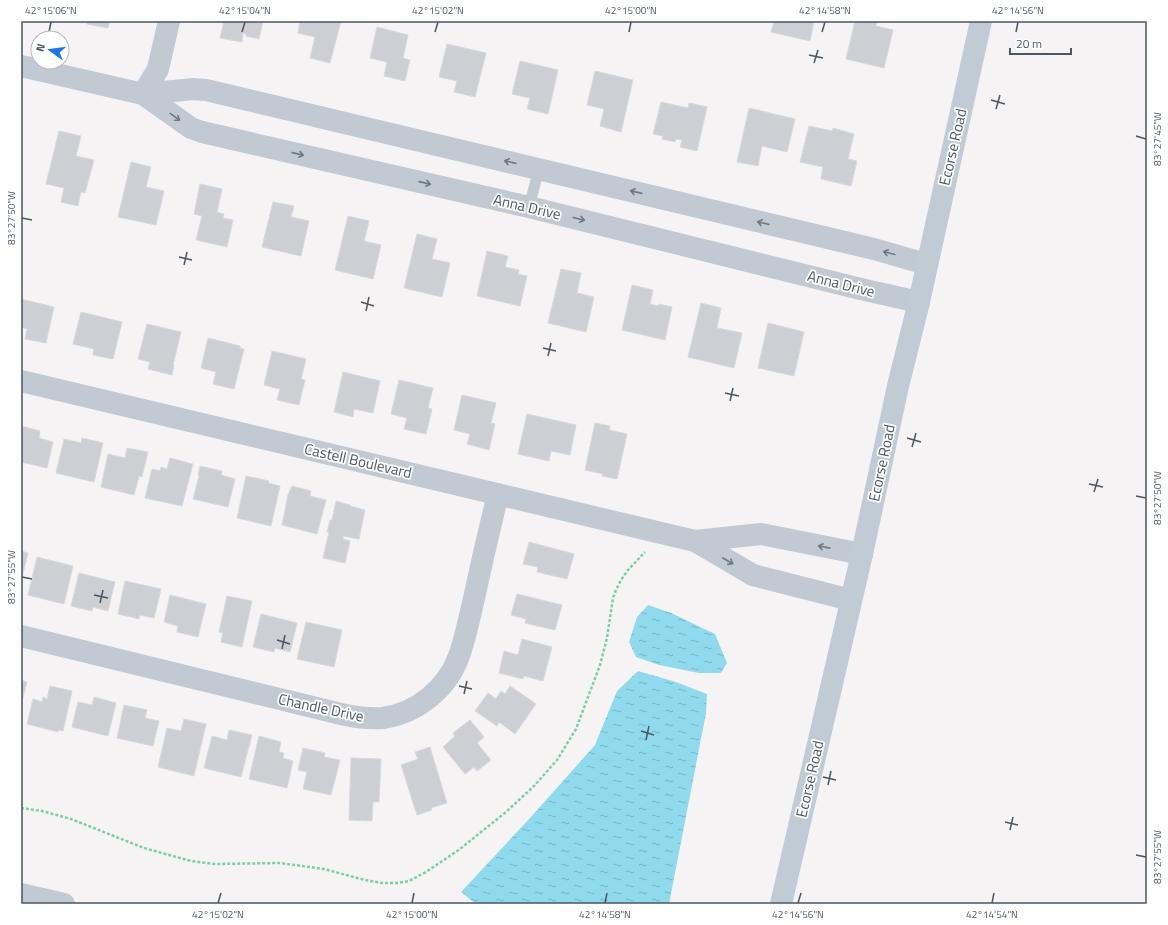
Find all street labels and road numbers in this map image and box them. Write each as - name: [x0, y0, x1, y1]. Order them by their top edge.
- street label: Ecorse Road: [933, 106, 972, 187]
- street label: Anna Drive: [491, 188, 563, 225]
- street label: Anna Drive: [805, 264, 877, 303]
- street label: Ecorse Road: [862, 422, 901, 503]
- street label: Castell Boulevard: [302, 437, 414, 484]
- street label: Chandle Drive: [276, 687, 366, 728]
- street label: Ecorse Road: [790, 738, 829, 819]

